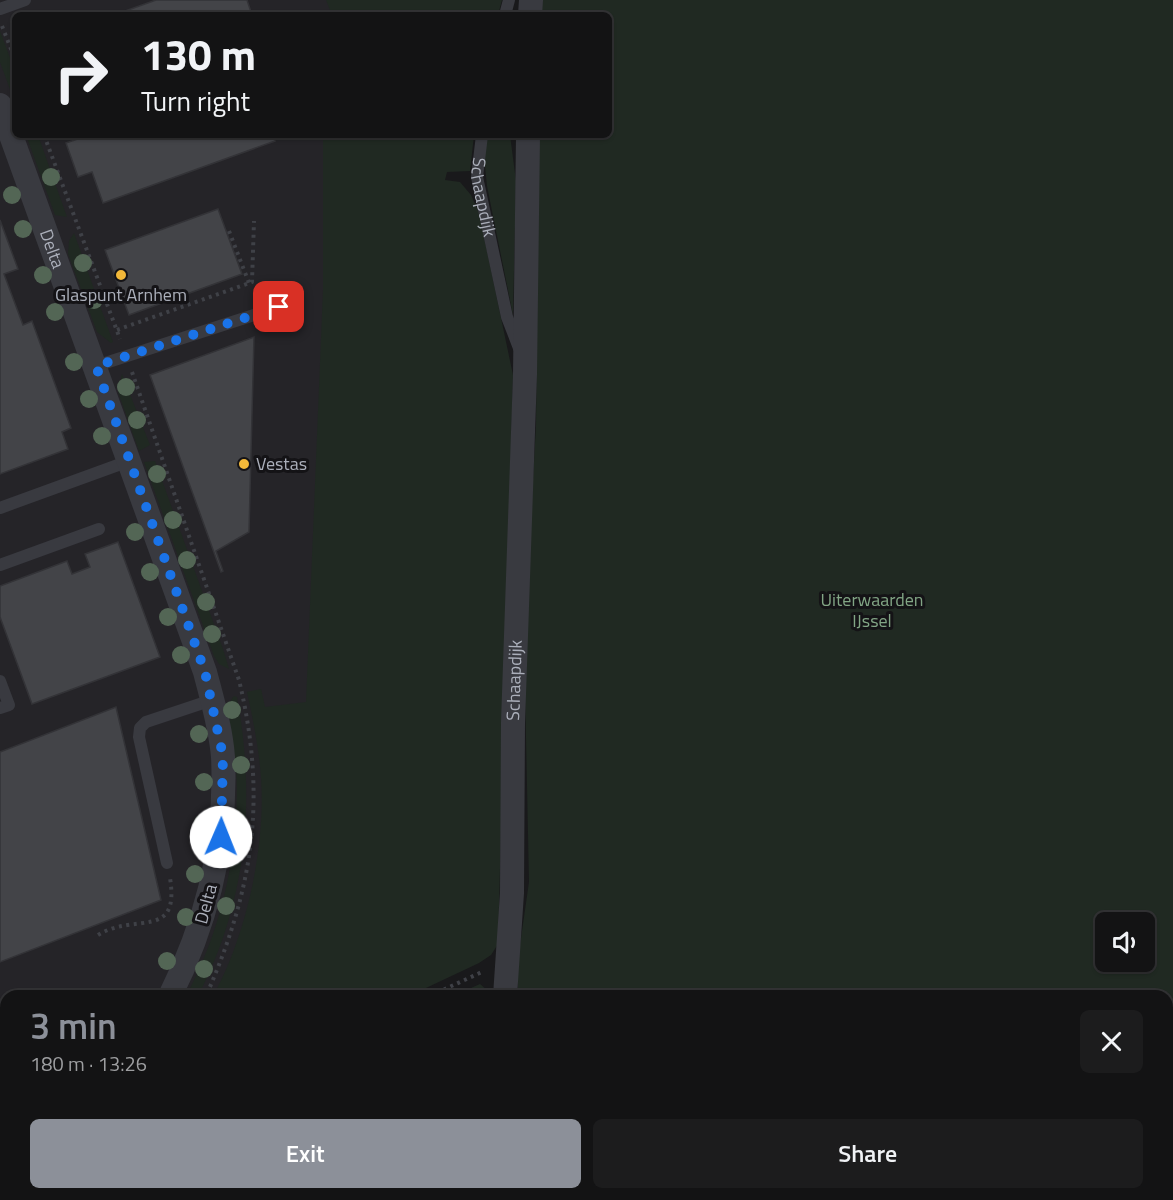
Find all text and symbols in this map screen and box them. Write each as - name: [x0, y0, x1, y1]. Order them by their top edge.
- text: 130 m: [141, 22, 256, 86]
- icon: right: [42, 36, 120, 114]
- text: Turn right: [141, 80, 250, 121]
- street label: Schaapdijk: [464, 156, 504, 240]
- street label: Delta: [33, 225, 72, 272]
- marker: Glaspunt Arnhem: [114, 268, 128, 282]
- place label: Glaspunt Arnhem: [55, 281, 187, 308]
- pin: [253, 281, 304, 332]
- icon: arrive: [262, 290, 295, 323]
- place label: Vestas: [256, 450, 307, 477]
- marker: Vestas: [237, 457, 251, 471]
- park label: Uiterwaarden IJssel: [820, 586, 924, 634]
- street label: Schaapdijk: [499, 639, 529, 721]
- position arrow: [189, 805, 253, 869]
- street label: Delta: [187, 881, 224, 927]
- map controls: [1095, 912, 1155, 972]
- button: sound: [1095, 912, 1155, 972]
- text: 3 min: [30, 998, 117, 1053]
- button: close: [1080, 1010, 1143, 1073]
- text: 180 m · 13:26: [30, 1048, 147, 1079]
- button: Exit: [30, 1119, 581, 1188]
- button: Share: [593, 1119, 1143, 1188]

